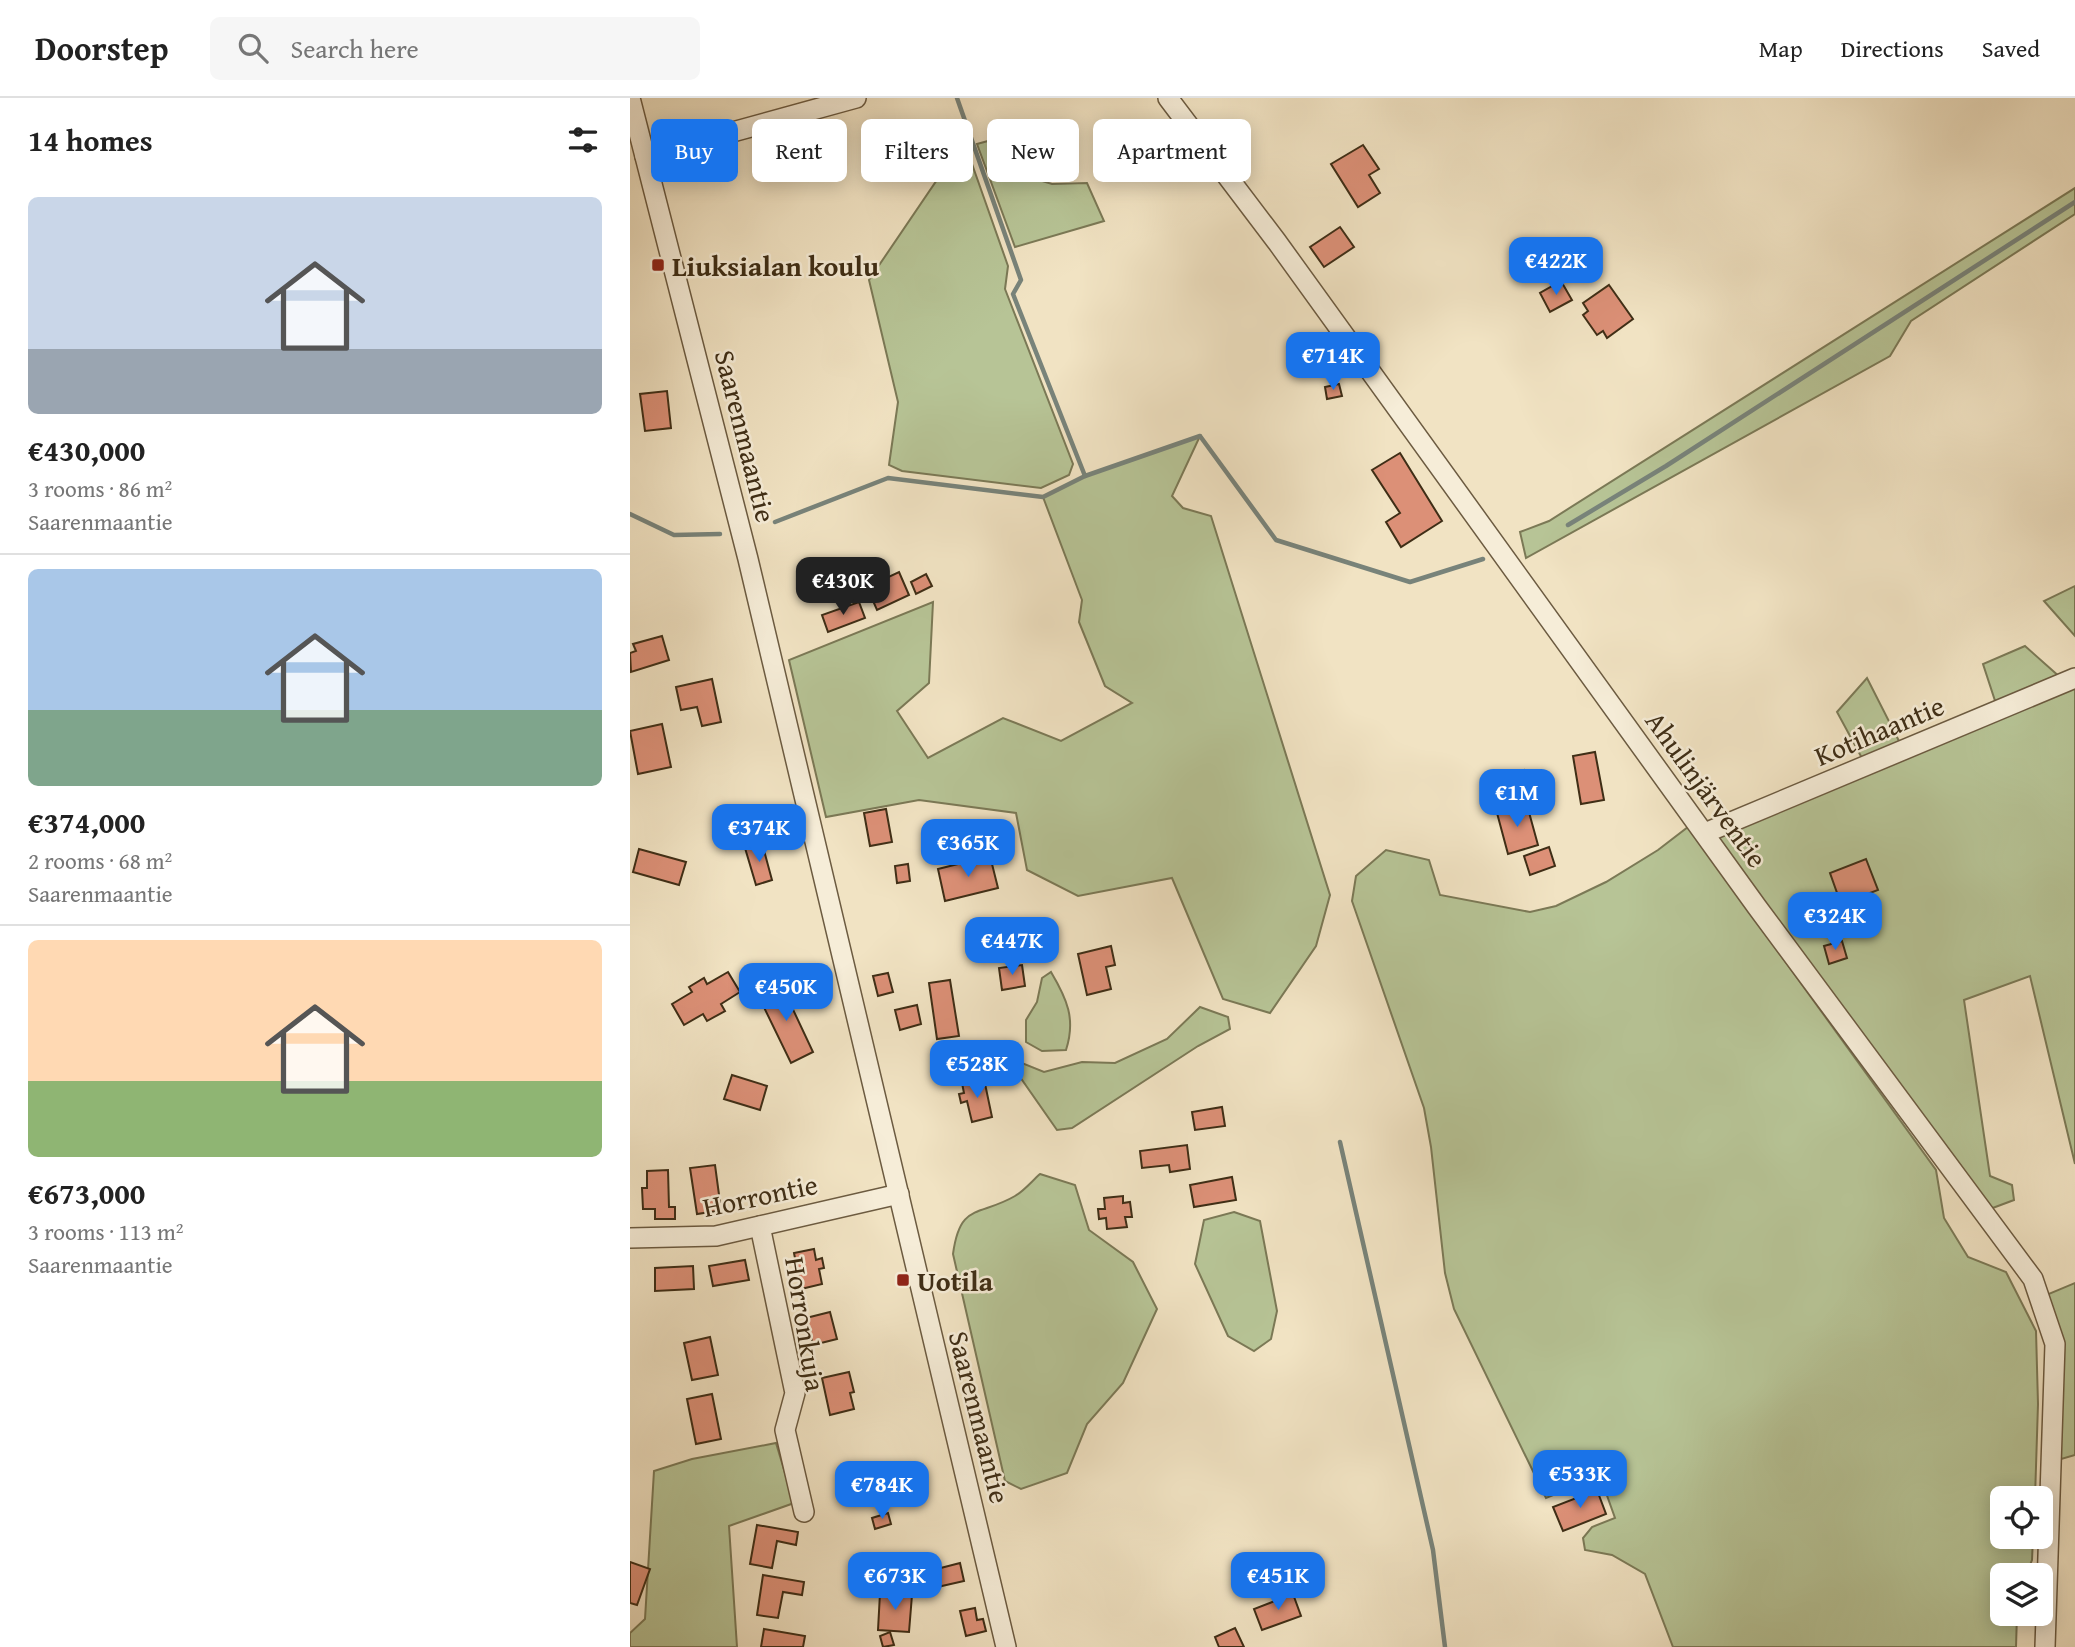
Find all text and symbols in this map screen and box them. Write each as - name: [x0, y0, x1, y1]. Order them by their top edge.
- search box: [210, 17, 700, 80]
- text: Doorstep: [35, 24, 168, 72]
- icon: search: [234, 29, 272, 67]
- text: Search here: [290, 29, 419, 68]
- text: Map: [1759, 31, 1803, 66]
- text: Directions: [1841, 31, 1944, 66]
- text: Saved: [1982, 31, 2040, 66]
- text: 14 homes: [28, 118, 153, 162]
- chip: Buy: [651, 119, 738, 182]
- chip: Rent: [752, 119, 847, 182]
- chip: Filters: [861, 119, 973, 182]
- chip: New: [987, 119, 1079, 182]
- chip: Apartment: [1093, 119, 1251, 182]
- icon: filters: [564, 121, 602, 159]
- pin: €422K: [1507, 238, 1605, 297]
- icon: home: [252, 243, 378, 369]
- text: €422K: [1525, 243, 1587, 276]
- place label: Liuksialan koulu: [672, 245, 879, 286]
- marker: Liuksialan koulu: [650, 257, 666, 273]
- pin: €714K: [1284, 332, 1382, 392]
- text: €714K: [1302, 338, 1364, 371]
- street label: Saarenmaantie: [705, 346, 787, 526]
- text: €430,000: [28, 428, 145, 472]
- text: 3 rooms · 86 m²: [28, 472, 172, 505]
- text: Saarenmaantie: [28, 505, 173, 538]
- pin: €430K: [794, 558, 892, 617]
- text: €430K: [812, 563, 874, 596]
- icon: home: [252, 615, 378, 741]
- street label: Kotihaantie: [1808, 684, 1950, 776]
- street label: Ahulinjärventie: [1636, 702, 1778, 876]
- pin: €1M: [1483, 770, 1551, 829]
- text: €1M: [1495, 775, 1539, 808]
- text: €374,000: [28, 800, 145, 844]
- pin: €374K: [710, 804, 808, 864]
- text: €374K: [728, 810, 790, 843]
- pin: €365K: [919, 820, 1017, 879]
- text: €365K: [937, 825, 999, 858]
- text: 2 rooms · 68 m²: [28, 844, 172, 877]
- text: Saarenmaantie: [28, 877, 173, 910]
- pin: €324K: [1786, 892, 1884, 952]
- text: €324K: [1804, 898, 1866, 931]
- pin: €447K: [963, 918, 1061, 977]
- text: €447K: [981, 923, 1043, 956]
- pin: €450K: [737, 964, 835, 1023]
- text: €450K: [755, 969, 817, 1002]
- icon: home: [252, 986, 378, 1112]
- pin: €528K: [928, 1040, 1026, 1100]
- text: €528K: [946, 1046, 1008, 1079]
- street label: Horrontie: [699, 1163, 821, 1227]
- text: €673,000: [28, 1171, 145, 1215]
- text: 3 rooms · 113 m²: [28, 1215, 183, 1248]
- text: Saarenmaantie: [28, 1248, 173, 1281]
- street label: Horronkuja: [775, 1254, 837, 1395]
- place label: Uotila: [917, 1260, 994, 1301]
- marker: Uotila: [895, 1272, 911, 1288]
- street label: Saarenmaantie: [939, 1327, 1021, 1507]
- pin: €533K: [1531, 1450, 1629, 1510]
- text: €533K: [1549, 1456, 1611, 1489]
- pin: €784K: [833, 1462, 931, 1521]
- text: €784K: [851, 1467, 913, 1500]
- map controls: [1990, 1486, 2053, 1626]
- button: locate: [1990, 1486, 2053, 1549]
- pin: €673K: [846, 1552, 944, 1612]
- pin: €451K: [1229, 1552, 1327, 1612]
- text: €673K: [864, 1558, 926, 1591]
- text: €451K: [1247, 1558, 1309, 1591]
- button: layers: [1990, 1563, 2053, 1626]

